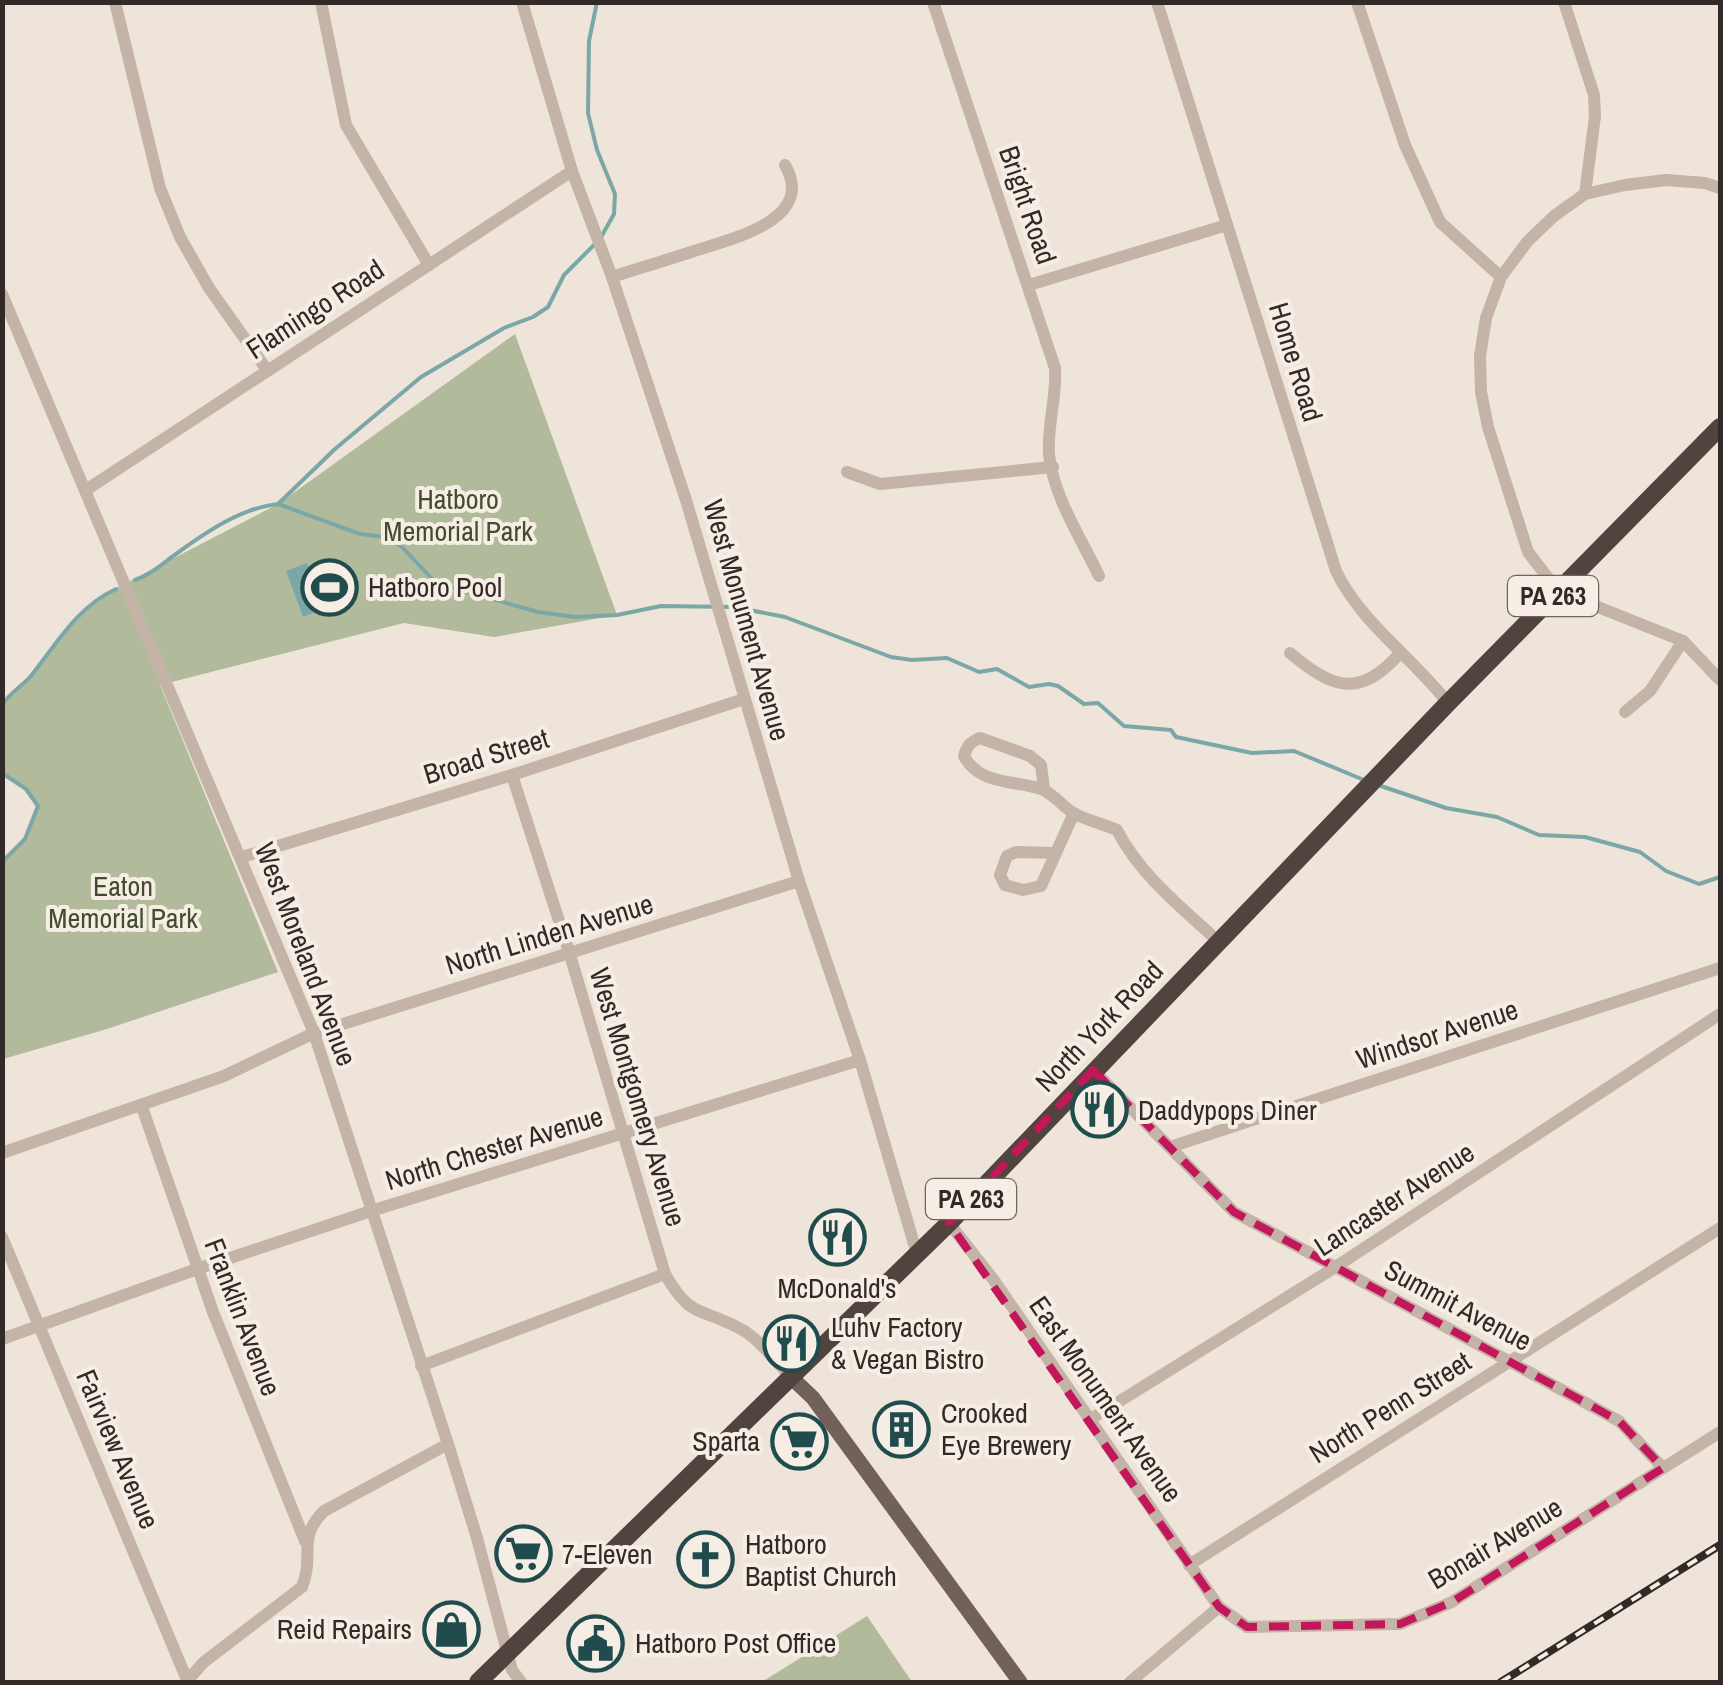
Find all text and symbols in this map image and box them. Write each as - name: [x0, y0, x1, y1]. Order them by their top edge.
- street label: Bright Road: [990, 141, 1066, 269]
- street label: Flamingo Road: [239, 250, 391, 368]
- street label: Home Road: [1260, 298, 1332, 426]
- park label: Hatboro Memorial Park: [383, 480, 533, 550]
- street label: West Monument Avenue: [694, 495, 800, 745]
- sports icon: Hatboro Pool: [299, 557, 359, 617]
- place label: Hatboro Pool: [368, 568, 502, 606]
- road number: PA 263: [1508, 576, 1598, 616]
- street label: Broad Street: [419, 719, 553, 793]
- street label: West Moreland Avenue: [246, 837, 366, 1071]
- park label: Eaton Memorial Park: [48, 867, 198, 937]
- street label: North Linden Avenue: [440, 884, 658, 984]
- street label: North York Road: [1027, 952, 1171, 1100]
- street label: West Montgomery Avenue: [581, 963, 695, 1231]
- street label: Windsor Avenue: [1351, 990, 1523, 1078]
- restaurant icon: Daddypops Diner: [1069, 1080, 1129, 1140]
- place label: Daddypops Diner: [1138, 1091, 1317, 1129]
- street label: North Chester Avenue: [381, 1097, 607, 1199]
- street label: Lancaster Avenue: [1307, 1133, 1481, 1265]
- road number: PA 263: [926, 1179, 1016, 1219]
- restaurant icon: McDonald's: [807, 1207, 867, 1267]
- street label: Franklin Avenue: [196, 1233, 290, 1401]
- street label: Summit Avenue: [1378, 1250, 1538, 1360]
- place label: McDonald's: [777, 1269, 897, 1307]
- street label: East Monument Avenue: [1021, 1288, 1191, 1510]
- place label: Luhv Factory & Vegan Bistro: [831, 1308, 984, 1378]
- restaurant icon: Luhv Factory & Vegan Bistro: [762, 1313, 822, 1373]
- street label: North Penn Street: [1302, 1342, 1478, 1472]
- street label: Fairview Avenue: [67, 1364, 169, 1534]
- place label: Crooked Eye Brewery: [941, 1394, 1072, 1464]
- building icon: Crooked Eye Brewery: [872, 1399, 932, 1459]
- supermarket icon: Sparta: [769, 1411, 829, 1471]
- place label: Sparta: [692, 1422, 760, 1460]
- street label: Bonair Avenue: [1421, 1488, 1569, 1598]
- supermarket icon: 7-Eleven: [493, 1524, 553, 1584]
- place label: Hatboro Baptist Church: [745, 1525, 897, 1595]
- church icon: Hatboro Baptist Church: [676, 1530, 736, 1590]
- place label: 7-Eleven: [562, 1535, 653, 1573]
- shop icon: Reid Repairs: [421, 1599, 481, 1659]
- place label: Reid Repairs: [277, 1610, 412, 1648]
- public building icon: Hatboro Post Office: [566, 1613, 626, 1673]
- place label: Hatboro Post Office: [635, 1624, 836, 1662]

